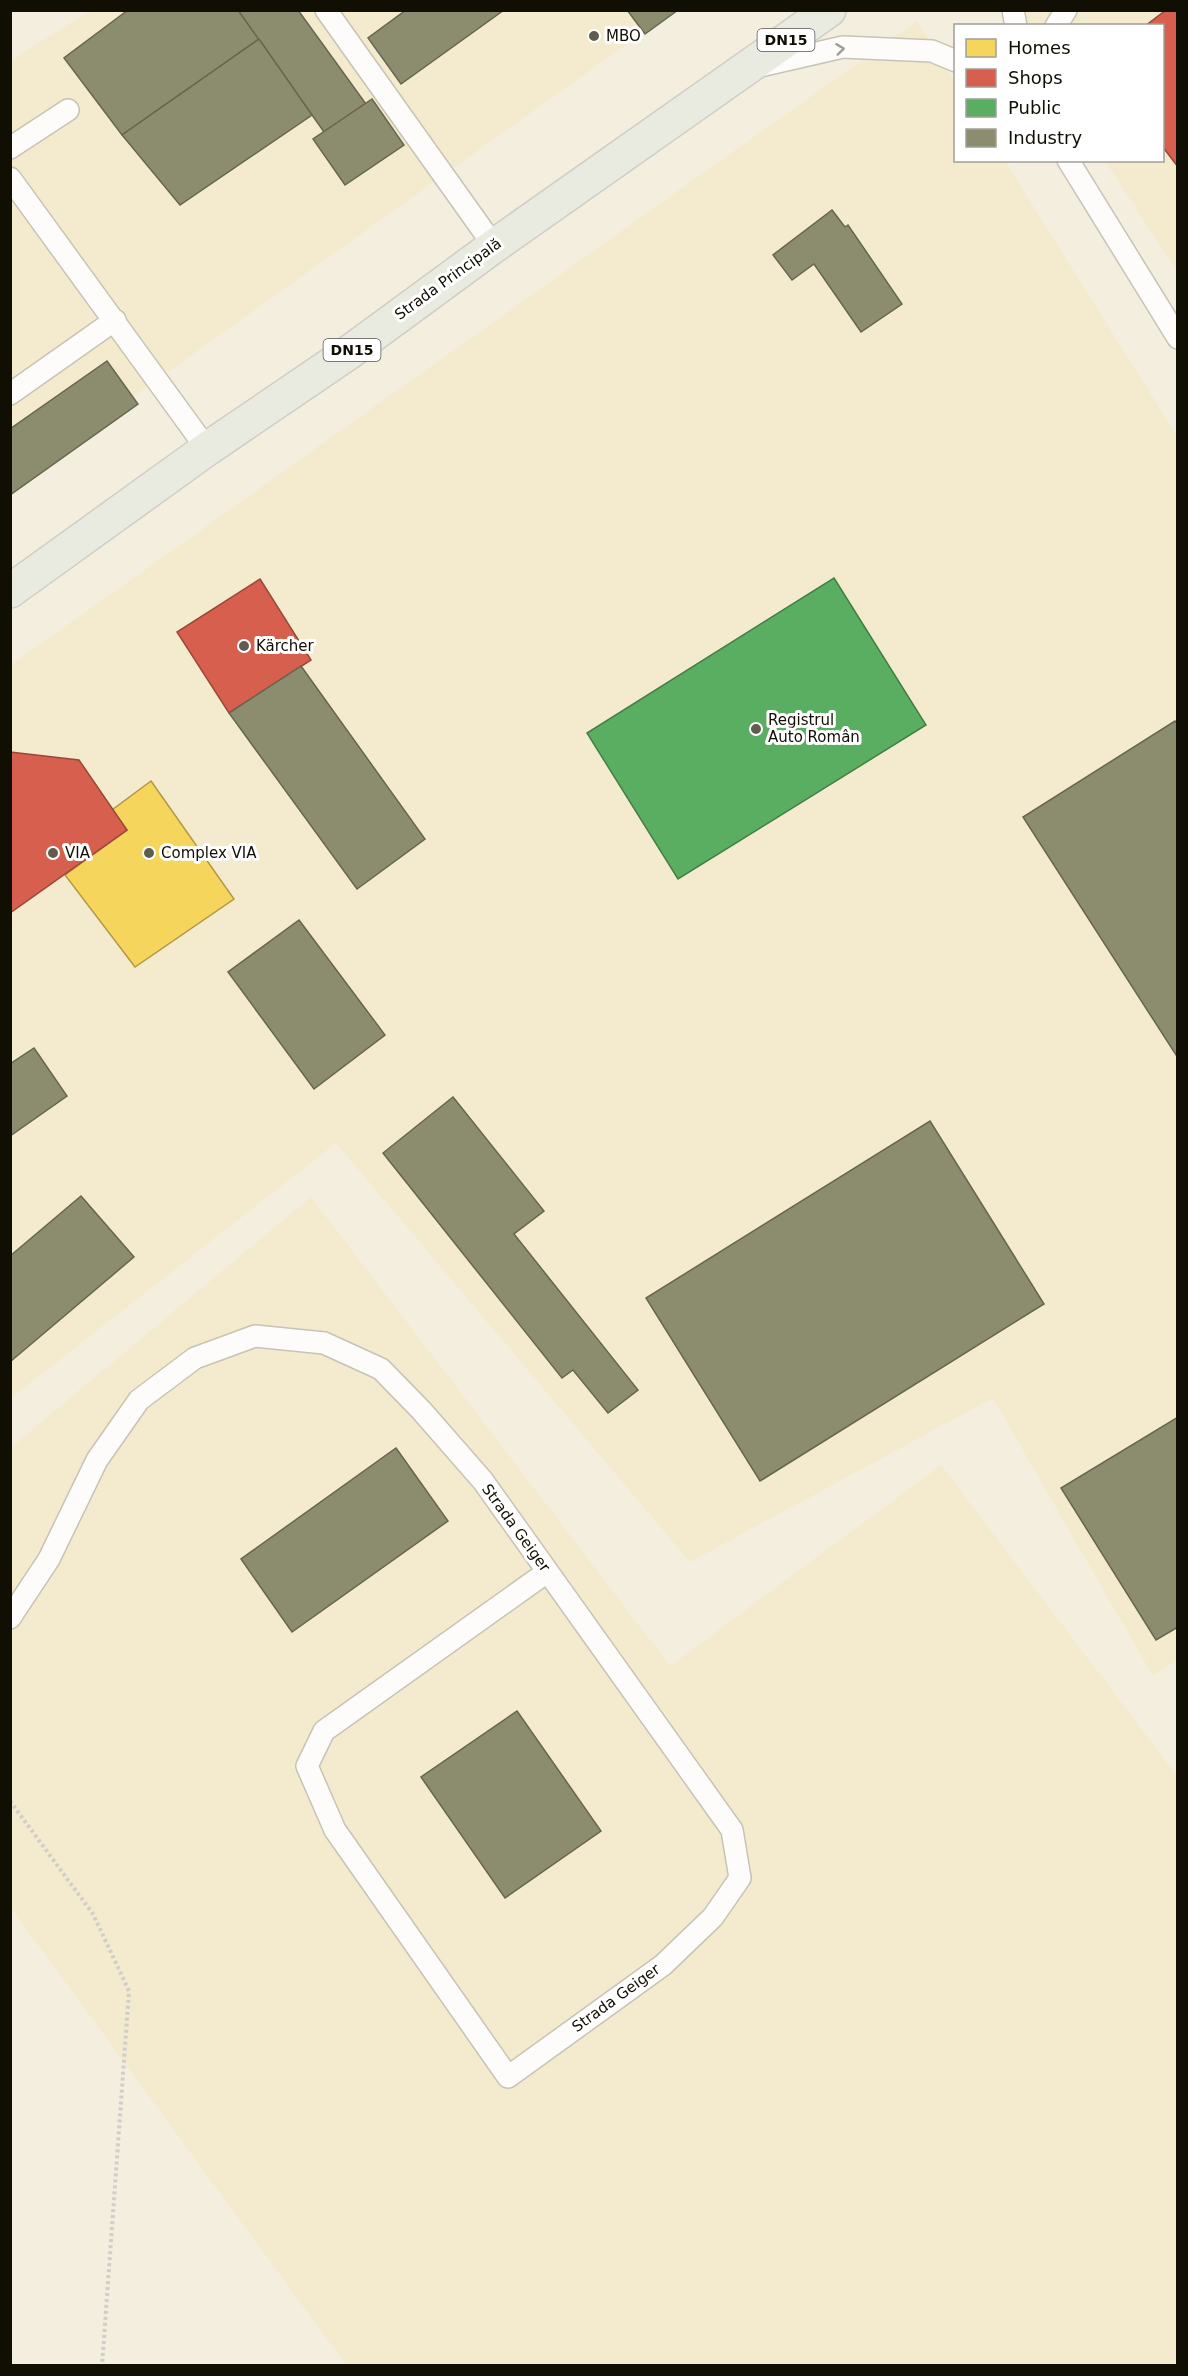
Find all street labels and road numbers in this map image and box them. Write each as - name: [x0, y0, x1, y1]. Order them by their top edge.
- road number: DN15: [758, 29, 814, 51]
- street label: Strada Principală: [391, 234, 505, 324]
- road number: DN15: [324, 339, 380, 361]
- street label: Strada Geiger: [478, 1481, 554, 1576]
- street label: Strada Geiger: [569, 1960, 664, 2036]

